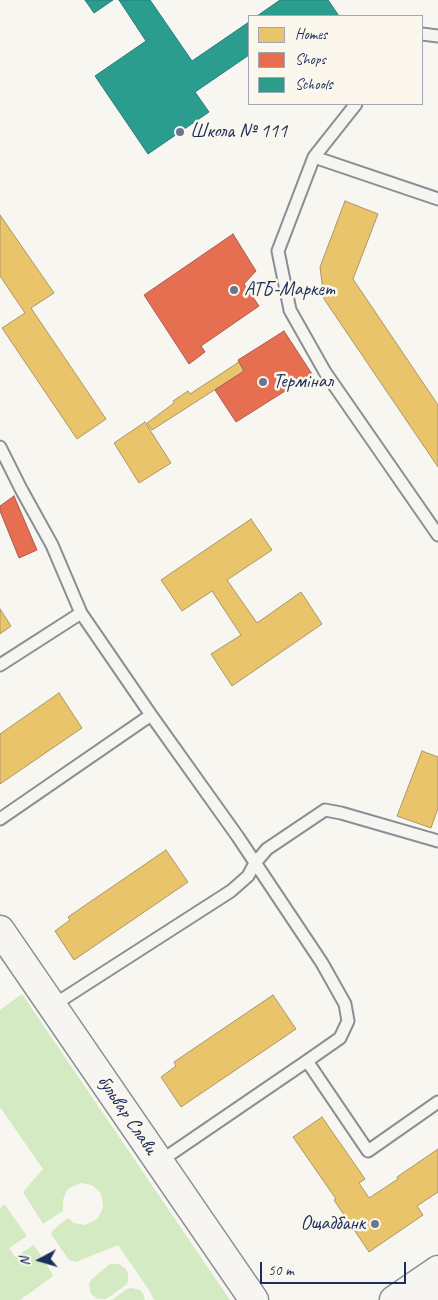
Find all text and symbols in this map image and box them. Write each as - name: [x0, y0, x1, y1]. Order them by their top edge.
- legend: [248, 15, 423, 105]
- text: Homes: [295, 25, 327, 44]
- text: Shops: [295, 50, 326, 69]
- text: Schools: [295, 75, 332, 94]
- place label: Школа № 111: [190, 120, 287, 144]
- marker: Школа № 111: [174, 126, 186, 138]
- place label: АТБ-Маркет: [244, 278, 335, 302]
- marker: АТБ-Маркет: [228, 284, 240, 296]
- place label: Термінал: [273, 370, 333, 394]
- marker: Термінал: [257, 376, 269, 388]
- street label: бульвар Слави: [92, 1071, 162, 1159]
- place label: Ощадбанк: [300, 1212, 365, 1236]
- marker: Ощадбанк: [369, 1218, 381, 1230]
- north arrow: [15, 1235, 65, 1285]
- scale bar: [263, 1252, 409, 1284]
- text: N: [16, 1256, 33, 1267]
- text: 50 m: [268, 1261, 294, 1280]

